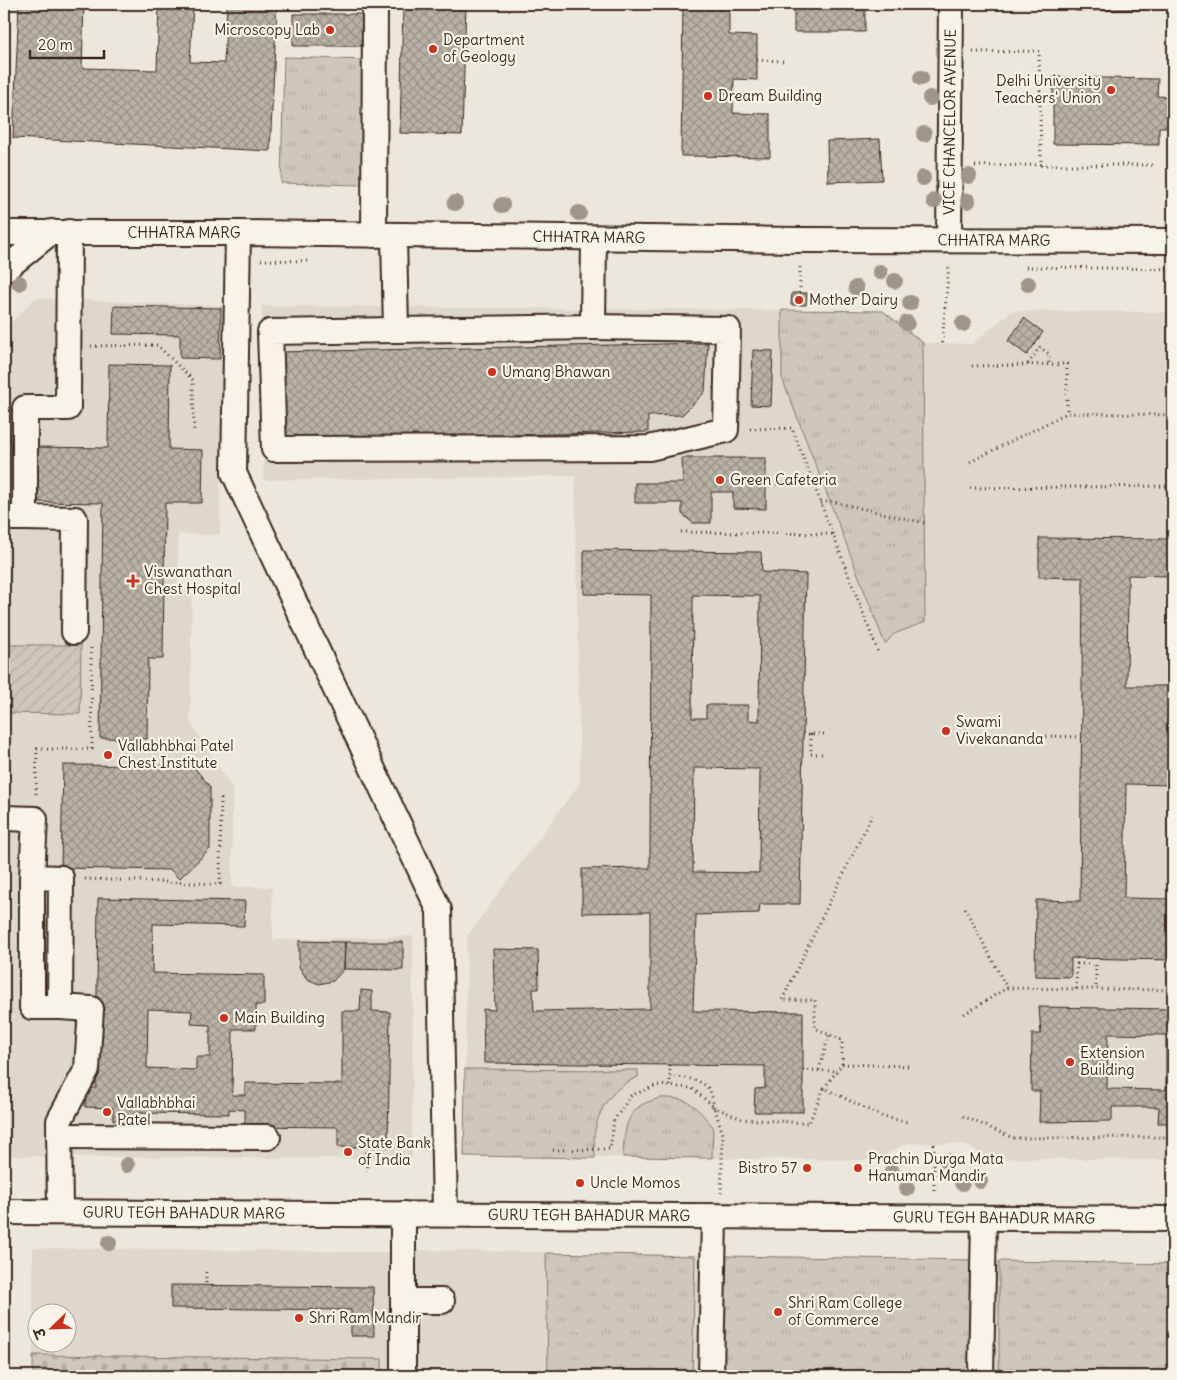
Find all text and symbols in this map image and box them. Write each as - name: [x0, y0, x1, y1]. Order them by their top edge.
- place label: Microscopy Lab: [214, 20, 320, 39]
- marker: Microscopy Lab: [324, 24, 336, 36]
- scale bar: [30, 28, 104, 60]
- street label: VICE CHANCELOR AVENUE: [939, 29, 960, 215]
- place label: Department of Geology: [443, 30, 525, 66]
- text: 20 m: [38, 35, 73, 54]
- marker: Department of Geology: [427, 43, 439, 55]
- place label: Delhi University Teachers' Union: [995, 71, 1101, 107]
- marker: Delhi University Teachers' Union: [1105, 84, 1117, 96]
- place label: Dream Building: [718, 86, 822, 105]
- marker: Dream Building: [702, 90, 714, 102]
- street label: CHHATRA MARG: [127, 223, 241, 242]
- street label: CHHATRA MARG: [532, 227, 646, 247]
- street label: CHHATRA MARG: [937, 230, 1051, 250]
- place label: Mother Dairy: [809, 290, 898, 309]
- marker: Mother Dairy: [793, 294, 805, 306]
- place label: Umang Bhawan: [502, 362, 611, 381]
- marker: Umang Bhawan: [486, 366, 498, 378]
- place label: Green Cafeteria: [730, 470, 837, 489]
- marker: Green Cafeteria: [714, 474, 726, 486]
- place label: Viswanathan Chest Hospital: [144, 562, 241, 598]
- marker: Viswanathan Chest Hospital: [126, 574, 140, 588]
- place label: Swami Vivekananda: [956, 712, 1044, 748]
- marker: Swami Vivekananda: [940, 725, 952, 737]
- place label: Vallabhbhai Patel Chest Institute: [118, 736, 234, 772]
- marker: Vallabhbhai Patel Chest Institute: [102, 749, 114, 761]
- place label: Main Building: [234, 1008, 325, 1027]
- marker: Main Building: [218, 1012, 230, 1024]
- place label: Extension Building: [1080, 1043, 1145, 1079]
- marker: Extension Building: [1064, 1056, 1076, 1068]
- place label: Vallabhbhai Patel: [117, 1093, 195, 1129]
- marker: Vallabhbhai Patel: [101, 1106, 113, 1118]
- place label: State Bank of India: [358, 1133, 431, 1169]
- marker: State Bank of India: [342, 1146, 354, 1158]
- place label: Prachin Durga Mata Hanuman Mandir: [868, 1149, 1004, 1185]
- place label: Bistro 57: [738, 1158, 797, 1177]
- marker: Bistro 57: [801, 1162, 813, 1174]
- marker: Prachin Durga Mata Hanuman Mandir: [852, 1162, 864, 1174]
- place label: Uncle Momos: [590, 1173, 681, 1192]
- marker: Uncle Momos: [574, 1177, 586, 1189]
- street label: GURU TEGH BAHADUR MARG: [83, 1202, 285, 1223]
- street label: GURU TEGH BAHADUR MARG: [488, 1205, 690, 1225]
- street label: GURU TEGH BAHADUR MARG: [893, 1207, 1095, 1228]
- place label: Shri Ram College of Commerce: [788, 1293, 902, 1329]
- north arrow: [28, 1302, 78, 1352]
- marker: Shri Ram College of Commerce: [772, 1306, 784, 1318]
- place label: Shri Ram Mandir: [309, 1308, 421, 1327]
- marker: Shri Ram Mandir: [293, 1312, 305, 1324]
- text: उ: [29, 1324, 51, 1343]

